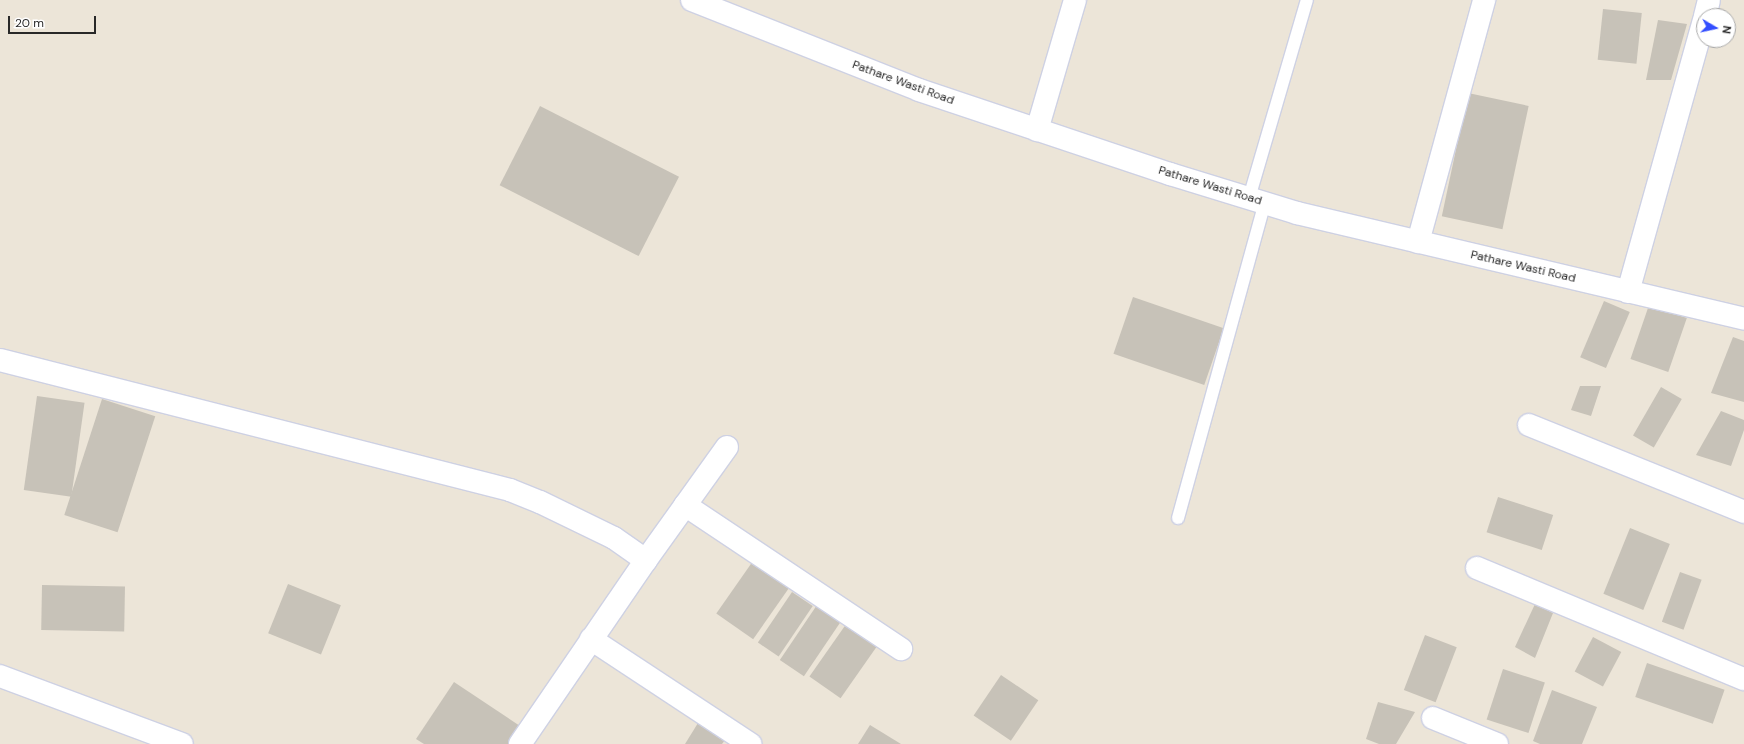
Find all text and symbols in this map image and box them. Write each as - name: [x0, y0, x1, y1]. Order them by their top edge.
- scale bar: [10, 8, 98, 34]
- north arrow: [1696, 8, 1736, 48]
- text: 20 m: [15, 15, 44, 31]
- text: N: [1719, 25, 1734, 35]
- street label: Pathare Wasti Road: [850, 58, 956, 108]
- street label: Pathare Wasti Road: [1157, 163, 1263, 209]
- street label: Pathare Wasti Road: [1469, 248, 1577, 286]

